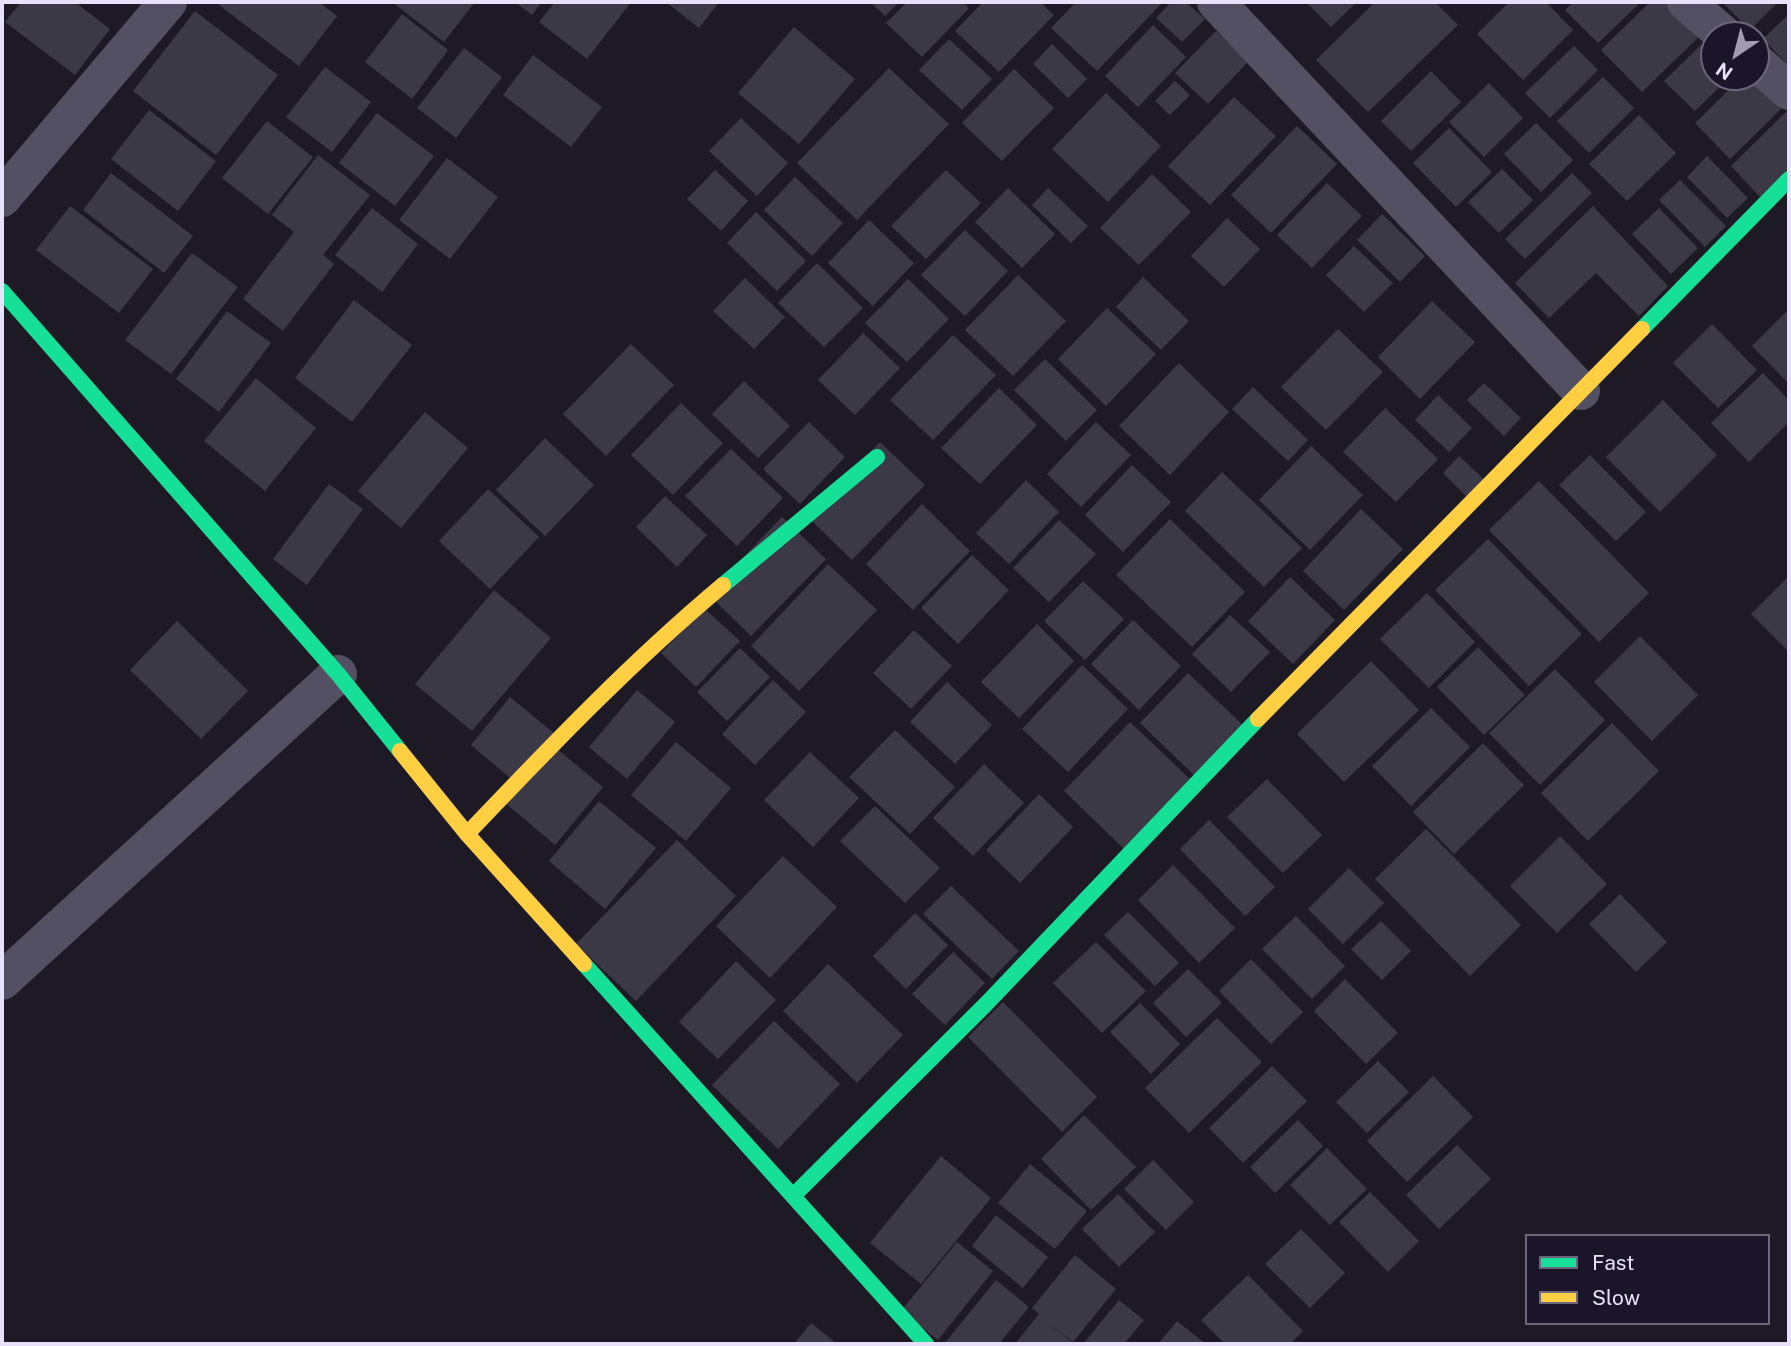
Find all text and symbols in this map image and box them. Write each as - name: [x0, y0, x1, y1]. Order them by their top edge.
- north arrow: [1700, 21, 1770, 91]
- text: N: [1712, 58, 1737, 85]
- legend: [1525, 1234, 1770, 1325]
- text: Fast: [1592, 1250, 1634, 1275]
- text: Slow: [1592, 1285, 1640, 1310]

